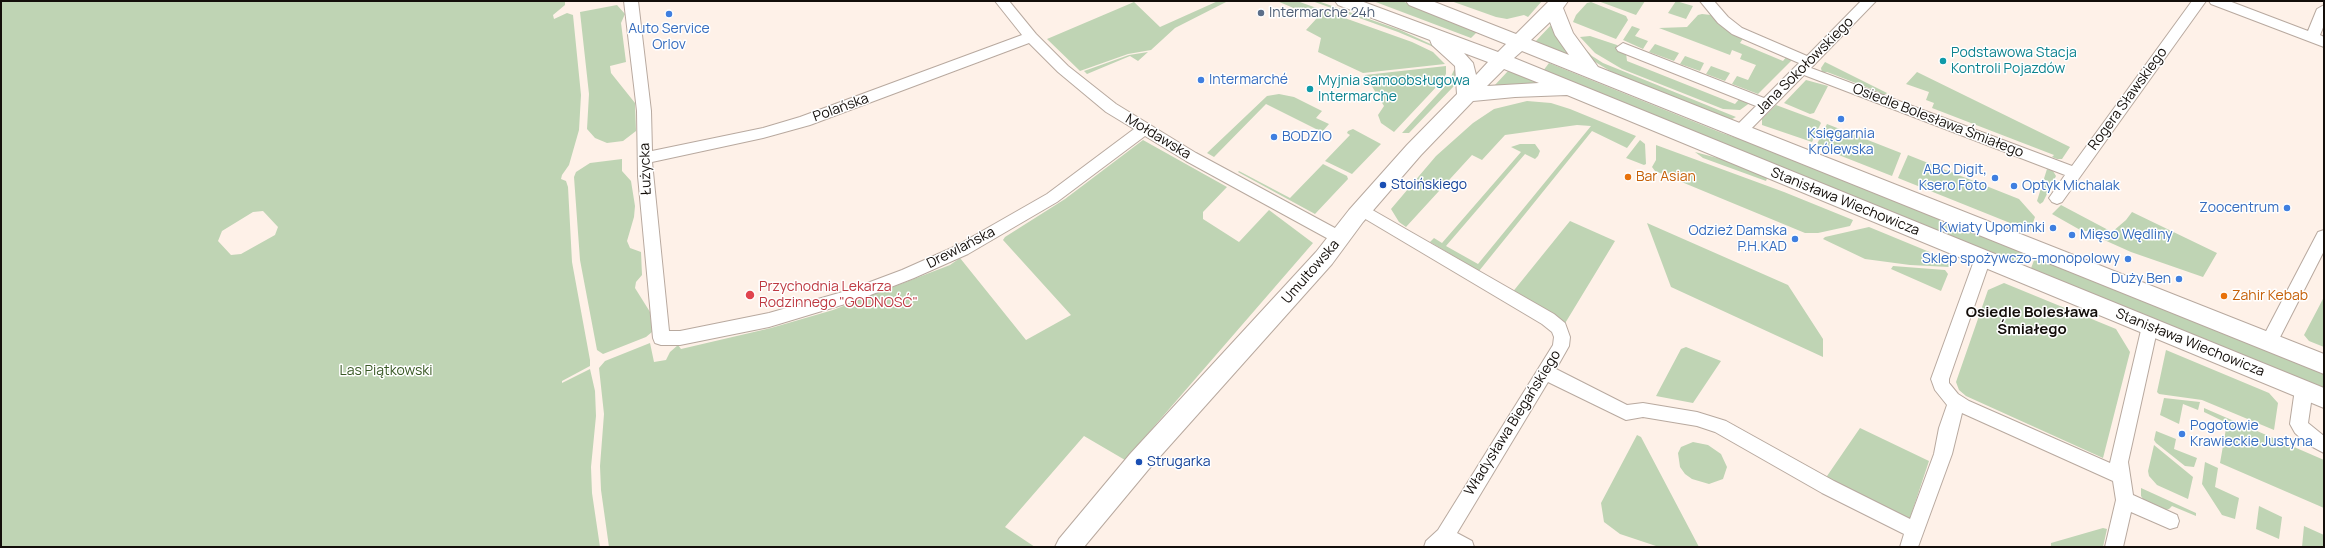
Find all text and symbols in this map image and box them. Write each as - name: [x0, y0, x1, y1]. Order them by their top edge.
- place label: Intermarche 24h: [1269, 5, 1375, 21]
- marker: Intermarche 24h: [1256, 8, 1266, 18]
- marker: Auto Service Orlov: [664, 9, 674, 19]
- street label: Jana Sokołowskiego: [1753, 14, 1857, 118]
- place label: Auto Service Orlov: [628, 21, 710, 54]
- street label: Rogera Sławskiego: [2085, 44, 2171, 154]
- place label: Podstawowa Stacja Kontroli Pojazdów: [1951, 45, 2077, 78]
- marker: Podstawowa Stacja Kontroli Pojazdów: [1938, 56, 1948, 66]
- place label: Intermarché: [1209, 72, 1288, 88]
- place label: Myjnia samoobsługowa Intermarche: [1318, 73, 1470, 106]
- marker: Intermarché: [1196, 75, 1206, 85]
- street label: Osiedle Bolesława Śmiałego: [1850, 81, 2026, 161]
- marker: Myjnia samoobsługowa Intermarche: [1305, 84, 1315, 94]
- street label: Polańska: [811, 90, 871, 126]
- street label: Mołdawska: [1122, 111, 1194, 163]
- marker: Księgarnia Królewska: [1836, 114, 1846, 124]
- place label: Księgarnia Królewska: [1807, 126, 1875, 158]
- place label: BODZIO: [1282, 129, 1332, 145]
- marker: BODZIO: [1269, 132, 1279, 142]
- street label: Łużycka: [637, 143, 655, 195]
- place label: ABC Digit, Ksero Foto: [1919, 162, 1987, 194]
- street label: Stanisława Wiechowicza: [1768, 164, 1922, 240]
- place label: Bar Asian: [1636, 169, 1696, 185]
- marker: Bar Asian: [1623, 172, 1633, 182]
- marker: ABC Digit, Ksero Foto: [1990, 173, 2000, 183]
- place label: Stoińskiego: [1391, 177, 1467, 193]
- place label: Optyk Michalak: [2022, 178, 2120, 194]
- marker: Stoińskiego: [1378, 180, 1388, 190]
- marker: Optyk Michalak: [2009, 181, 2019, 191]
- place label: Zoocentrum: [2199, 200, 2279, 216]
- marker: Zoocentrum: [2282, 203, 2292, 213]
- place label: Kwiaty Upominki: [1939, 220, 2045, 236]
- place label: Odzież Damska P.H.KAD: [1688, 223, 1787, 256]
- marker: Kwiaty Upominki: [2048, 223, 2058, 233]
- street label: Drewlańska: [924, 224, 998, 272]
- place label: Mięso Wędliny: [2080, 227, 2173, 243]
- marker: Mięso Wędliny: [2067, 230, 2077, 240]
- marker: Odzież Damska P.H.KAD: [1790, 234, 1800, 244]
- street label: Umultowska: [1279, 237, 1343, 307]
- place label: Sklep spożywczo-monopolowy: [1922, 251, 2120, 267]
- marker: Sklep spożywczo-monopolowy: [2123, 254, 2133, 264]
- place label: Duży Ben: [2111, 271, 2171, 287]
- marker: Duży Ben: [2174, 274, 2184, 284]
- place label: Przychodnia Lekarza Rodzinnego "GODNOŚĆ": [759, 279, 918, 312]
- place label: Zahir Kebab: [2232, 288, 2308, 304]
- marker: Przychodnia Lekarza Rodzinnego "GODNOŚĆ": [744, 289, 756, 301]
- marker: Zahir Kebab: [2219, 291, 2229, 301]
- district label: Osiedle Bolesława Śmiałego: [1966, 304, 2098, 339]
- street label: Stanisława Wiechowicza: [2113, 305, 2267, 381]
- street label: Władysława Biegańskiego: [1461, 347, 1565, 499]
- park label: Las Piątkowski: [339, 363, 433, 379]
- place label: Pogotowie Krawieckie Justyna: [2190, 418, 2313, 450]
- marker: Pogotowie Krawieckie Justyna: [2177, 429, 2187, 439]
- place label: Strugarka: [1147, 454, 1210, 470]
- marker: Strugarka: [1134, 457, 1144, 467]

